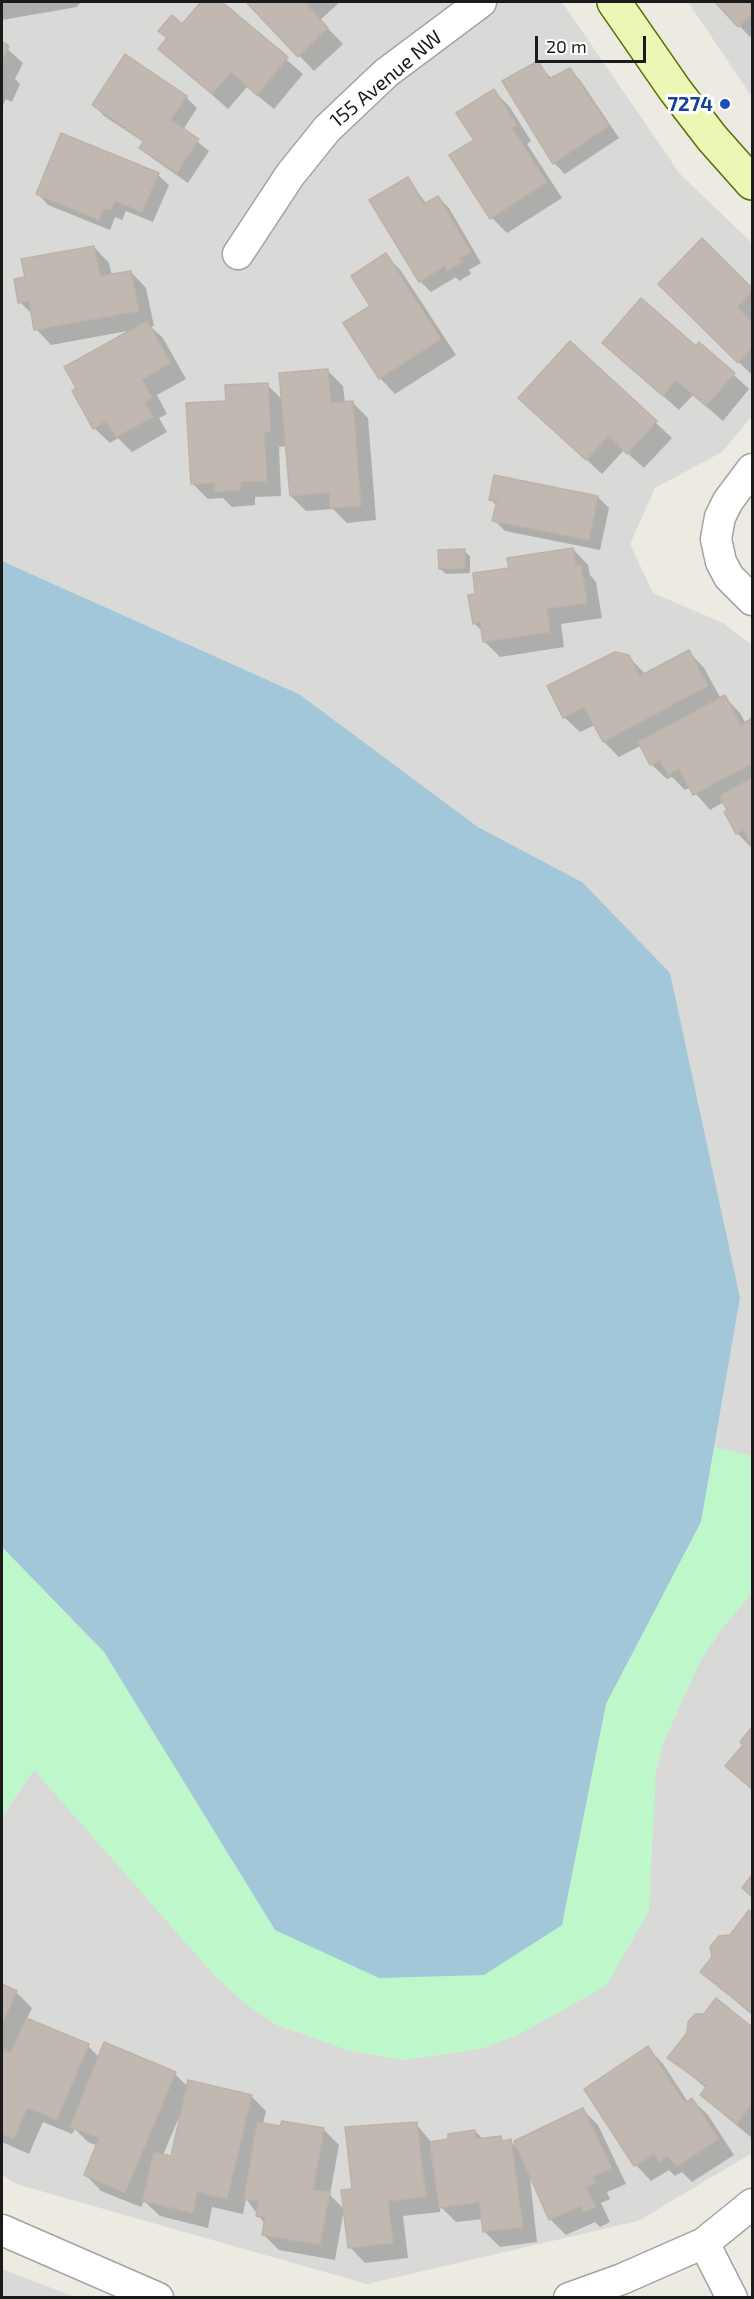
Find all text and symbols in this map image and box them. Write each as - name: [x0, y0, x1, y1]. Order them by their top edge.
- scale bar: [538, 24, 649, 62]
- street label: 155 Avenue NW: [325, 25, 447, 133]
- text: 20 m: [546, 35, 587, 57]
- place label: 7274: [668, 92, 713, 116]
- marker: 7274: [718, 97, 732, 111]

